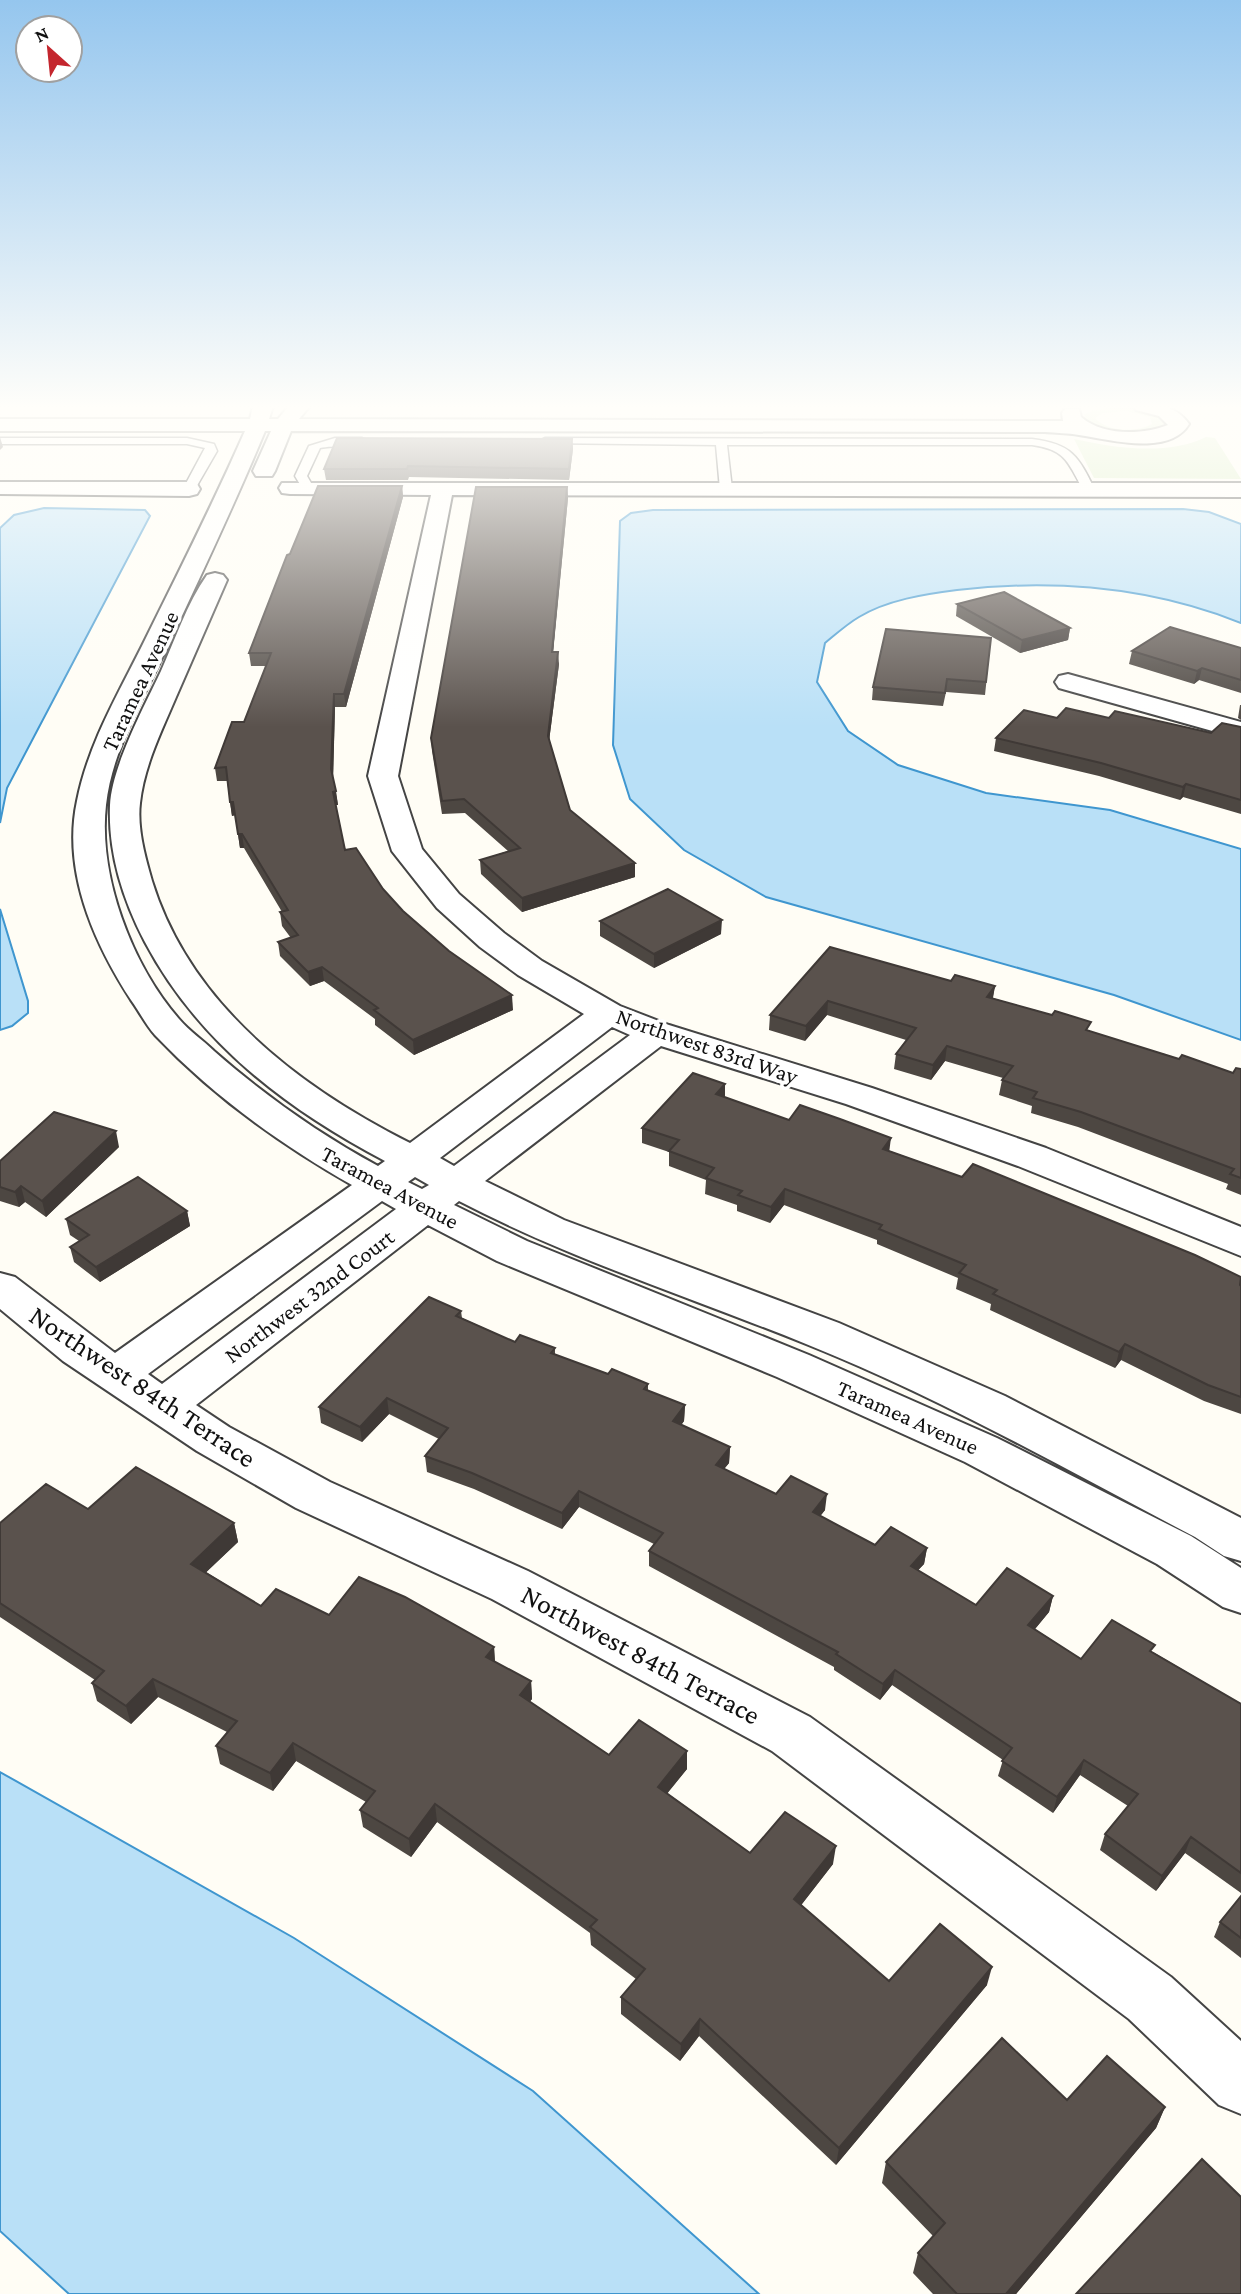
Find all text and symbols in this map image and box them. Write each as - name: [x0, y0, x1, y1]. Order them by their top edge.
- north arrow: [14, 14, 84, 84]
- text: N: [31, 22, 52, 47]
- street label: Taramea Avenue: [96, 607, 184, 755]
- street label: Northwest 83rd Way: [613, 1003, 802, 1089]
- street label: Taramea Avenue: [317, 1140, 463, 1234]
- street label: Northwest 32nd Court: [219, 1224, 399, 1368]
- street label: Northwest 84th Terrace: [24, 1299, 262, 1474]
- street label: Taramea Avenue: [833, 1374, 983, 1460]
- street label: Northwest 84th Terrace: [516, 1578, 765, 1731]

